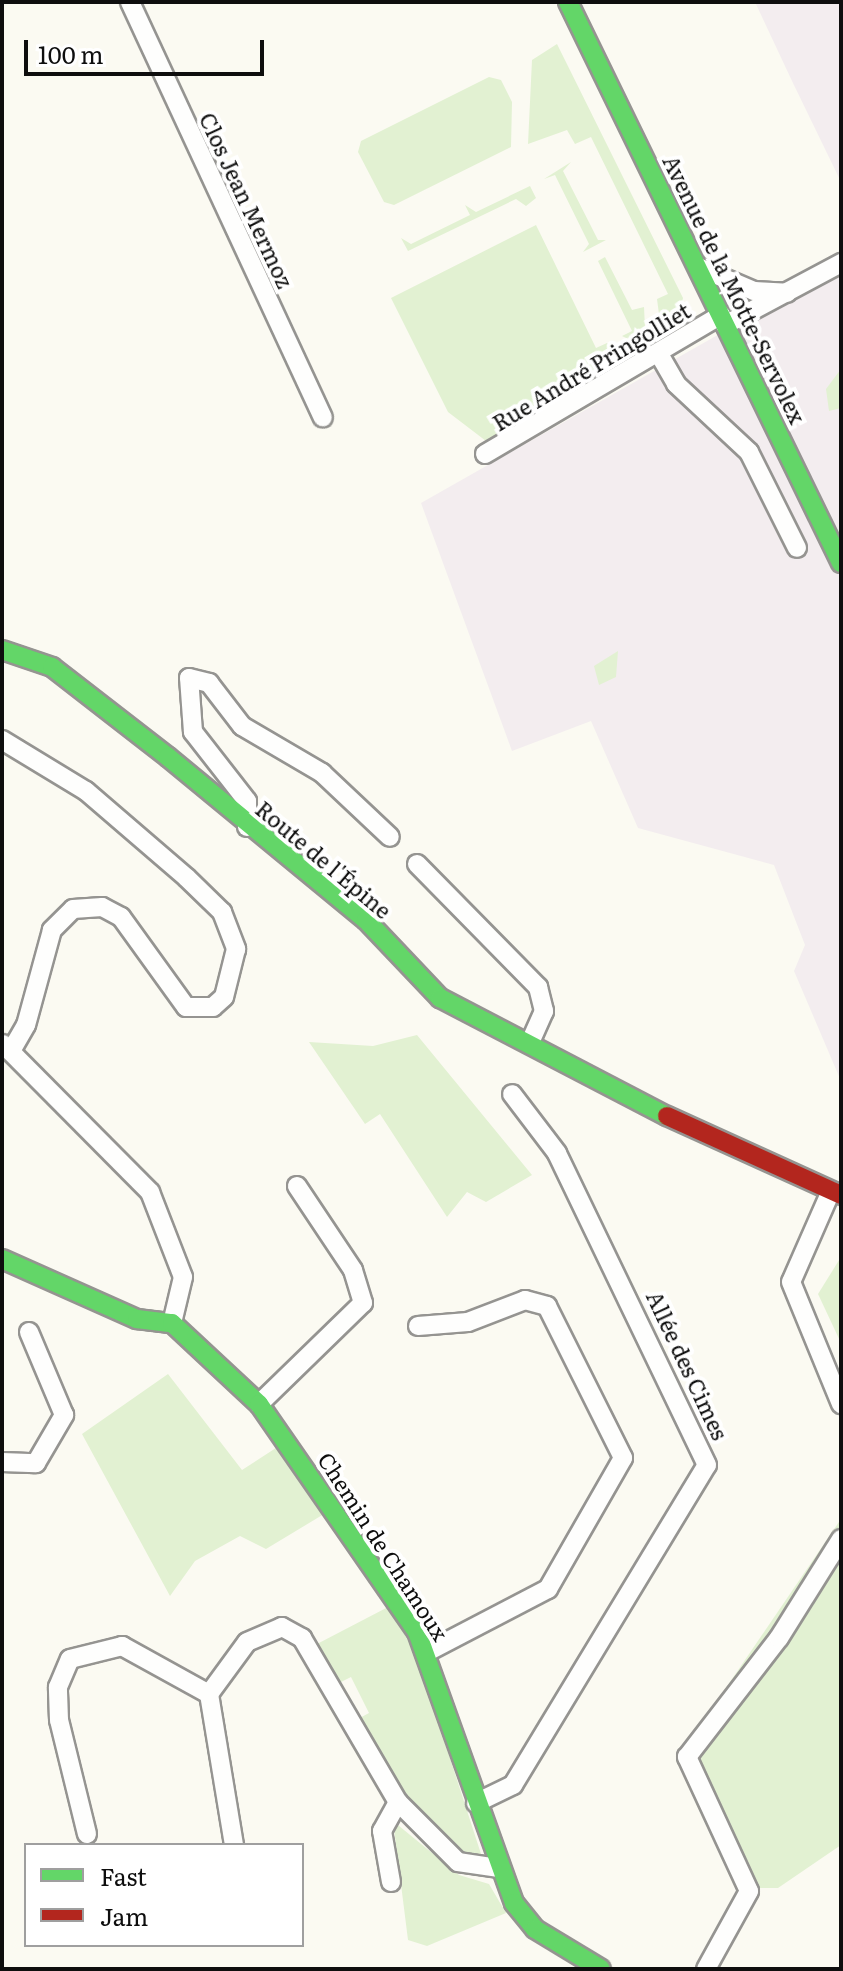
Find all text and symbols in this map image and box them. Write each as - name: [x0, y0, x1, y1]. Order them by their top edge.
- scale bar: [28, 24, 268, 74]
- text: 100 m: [38, 36, 104, 71]
- street label: Clos Jean Mermoz: [195, 108, 299, 292]
- street label: Avenue de la Motte-Servolex: [658, 150, 812, 428]
- street label: Rue André Pringolliet: [487, 296, 695, 436]
- street label: Route de l'Épine: [251, 795, 397, 923]
- street label: Allée des Cimes: [642, 1286, 734, 1444]
- street label: Chemin de Chamoux: [313, 1447, 455, 1645]
- legend: [24, 1843, 304, 1947]
- text: Fast: [100, 1858, 147, 1893]
- text: Jam: [100, 1898, 148, 1933]

